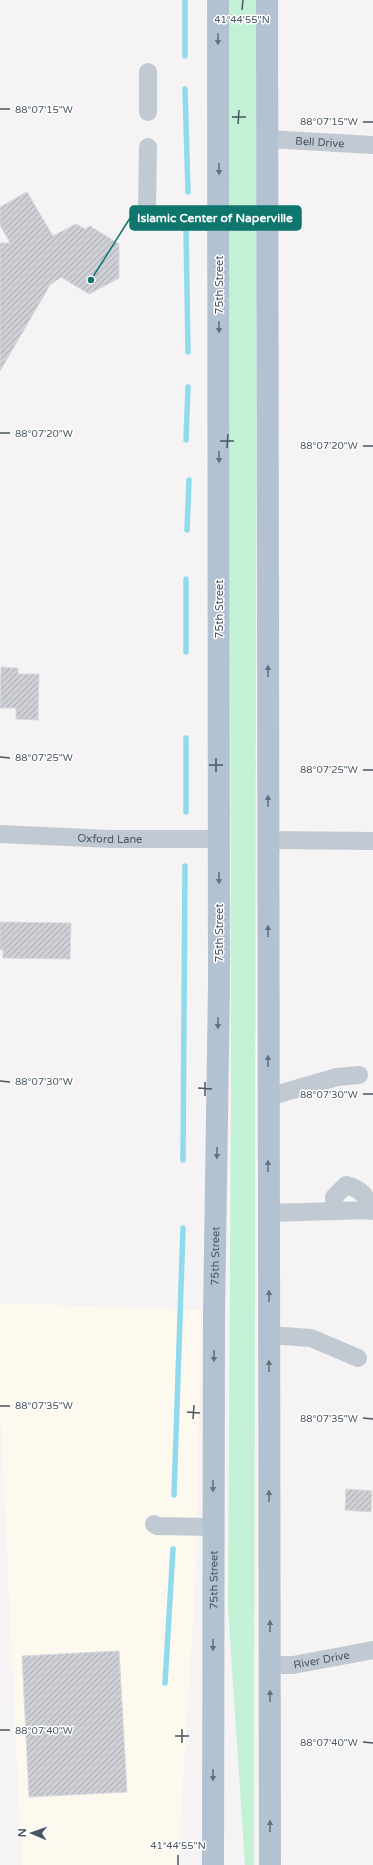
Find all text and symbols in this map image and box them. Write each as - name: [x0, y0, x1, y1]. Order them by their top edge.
- text: 41°44'55"N: [214, 14, 270, 26]
- one-way arrow: [215, 33, 221, 46]
- text: 88°07'15"W: [15, 104, 73, 116]
- text: 88°07'15"W: [300, 116, 358, 128]
- street label: Bell Drive: [295, 134, 345, 150]
- one-way arrow: [216, 163, 222, 176]
- callout: Islamic Center of Naperville: [130, 206, 301, 230]
- text: Islamic Center of Naperville: [137, 211, 293, 226]
- street label: 75th Street: [213, 255, 226, 315]
- one-way arrow: [216, 321, 222, 334]
- text: 88°07'20"W: [15, 428, 73, 440]
- text: 88°07'20"W: [300, 440, 358, 452]
- one-way arrow: [216, 451, 222, 464]
- street label: 75th Street: [213, 579, 226, 639]
- one-way arrow: [265, 664, 271, 677]
- text: 88°07'25"W: [15, 752, 73, 764]
- text: 88°07'25"W: [300, 764, 358, 776]
- one-way arrow: [265, 794, 271, 807]
- street label: Oxford Lane: [77, 831, 142, 846]
- one-way arrow: [216, 872, 222, 885]
- street label: 75th Street: [213, 903, 226, 963]
- one-way arrow: [265, 924, 271, 937]
- one-way arrow: [215, 1017, 221, 1030]
- one-way arrow: [265, 1054, 271, 1067]
- text: 88°07'30"W: [15, 1076, 73, 1088]
- text: 88°07'30"W: [300, 1089, 358, 1101]
- one-way arrow: [214, 1147, 220, 1160]
- one-way arrow: [265, 1159, 271, 1172]
- street label: 75th Street: [208, 1226, 222, 1286]
- one-way arrow: [266, 1289, 272, 1302]
- one-way arrow: [211, 1350, 217, 1363]
- one-way arrow: [266, 1359, 272, 1372]
- text: 88°07'35"W: [15, 1400, 73, 1412]
- text: 88°07'35"W: [300, 1413, 358, 1425]
- one-way arrow: [210, 1480, 216, 1493]
- one-way arrow: [266, 1490, 273, 1502]
- street label: 75th Street: [207, 1550, 220, 1610]
- one-way arrow: [267, 1619, 273, 1632]
- one-way arrow: [210, 1639, 216, 1652]
- street label: River Drive: [292, 1648, 351, 1671]
- one-way arrow: [267, 1689, 273, 1702]
- text: 88°07'40"W: [15, 1725, 73, 1737]
- text: 88°07'40"W: [300, 1737, 358, 1749]
- one-way arrow: [210, 1769, 216, 1782]
- north arrow: [12, 1813, 52, 1853]
- one-way arrow: [267, 1819, 273, 1832]
- text: N: [16, 1828, 29, 1837]
- text: 41°44'55"N: [150, 1840, 206, 1852]

